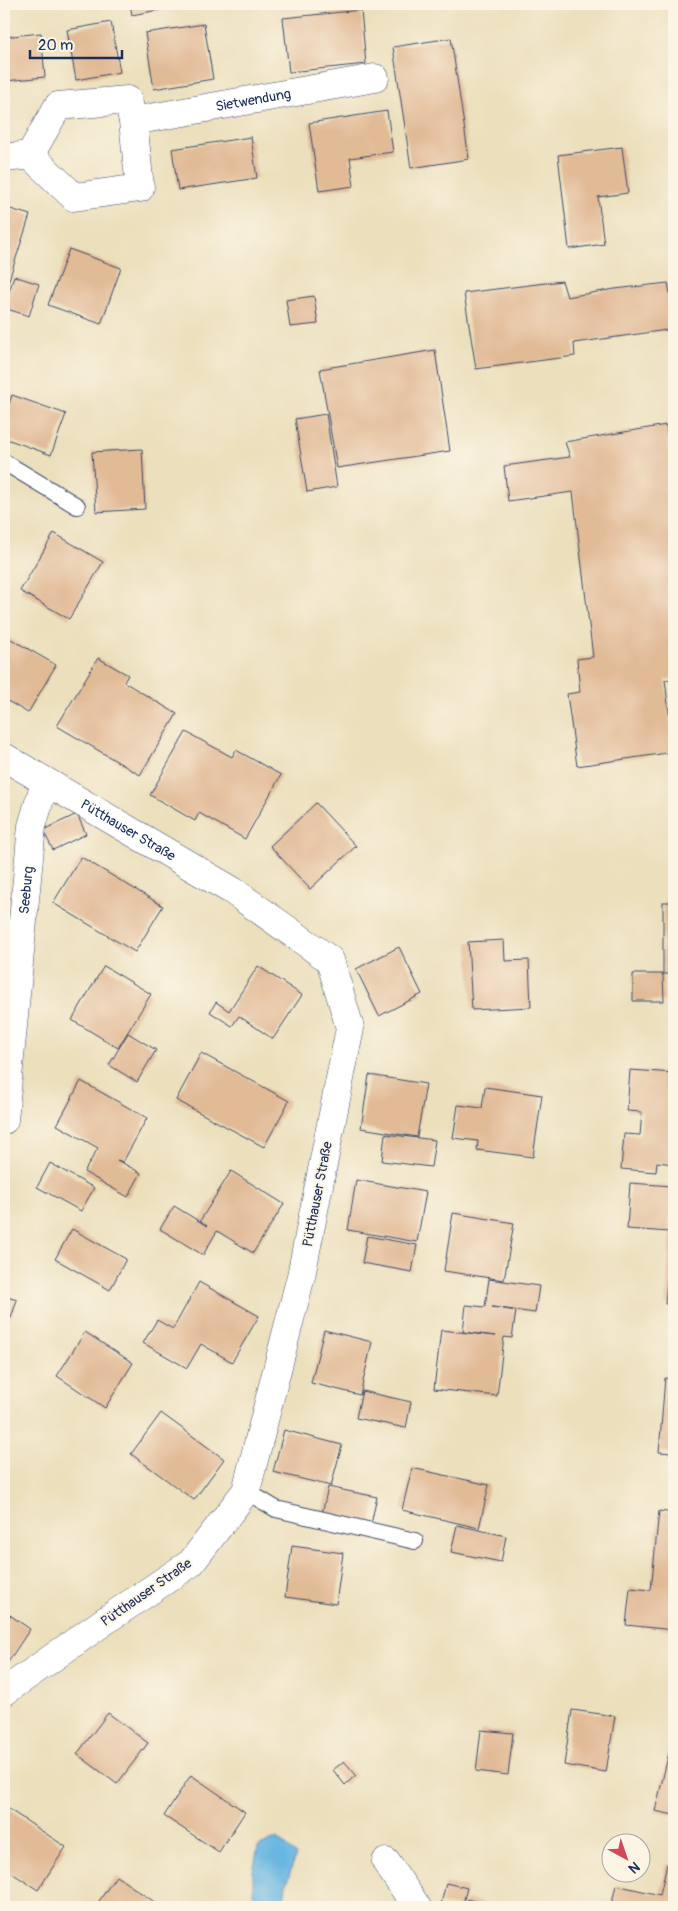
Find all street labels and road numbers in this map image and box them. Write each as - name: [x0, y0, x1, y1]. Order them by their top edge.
- street label: Sietwendung: [214, 85, 292, 115]
- street label: Pütthauser Straße: [77, 796, 179, 865]
- street label: Seeburg: [16, 865, 37, 915]
- street label: Pütthauser Straße: [299, 1140, 336, 1248]
- street label: Pütthauser Straße: [98, 1555, 195, 1630]

